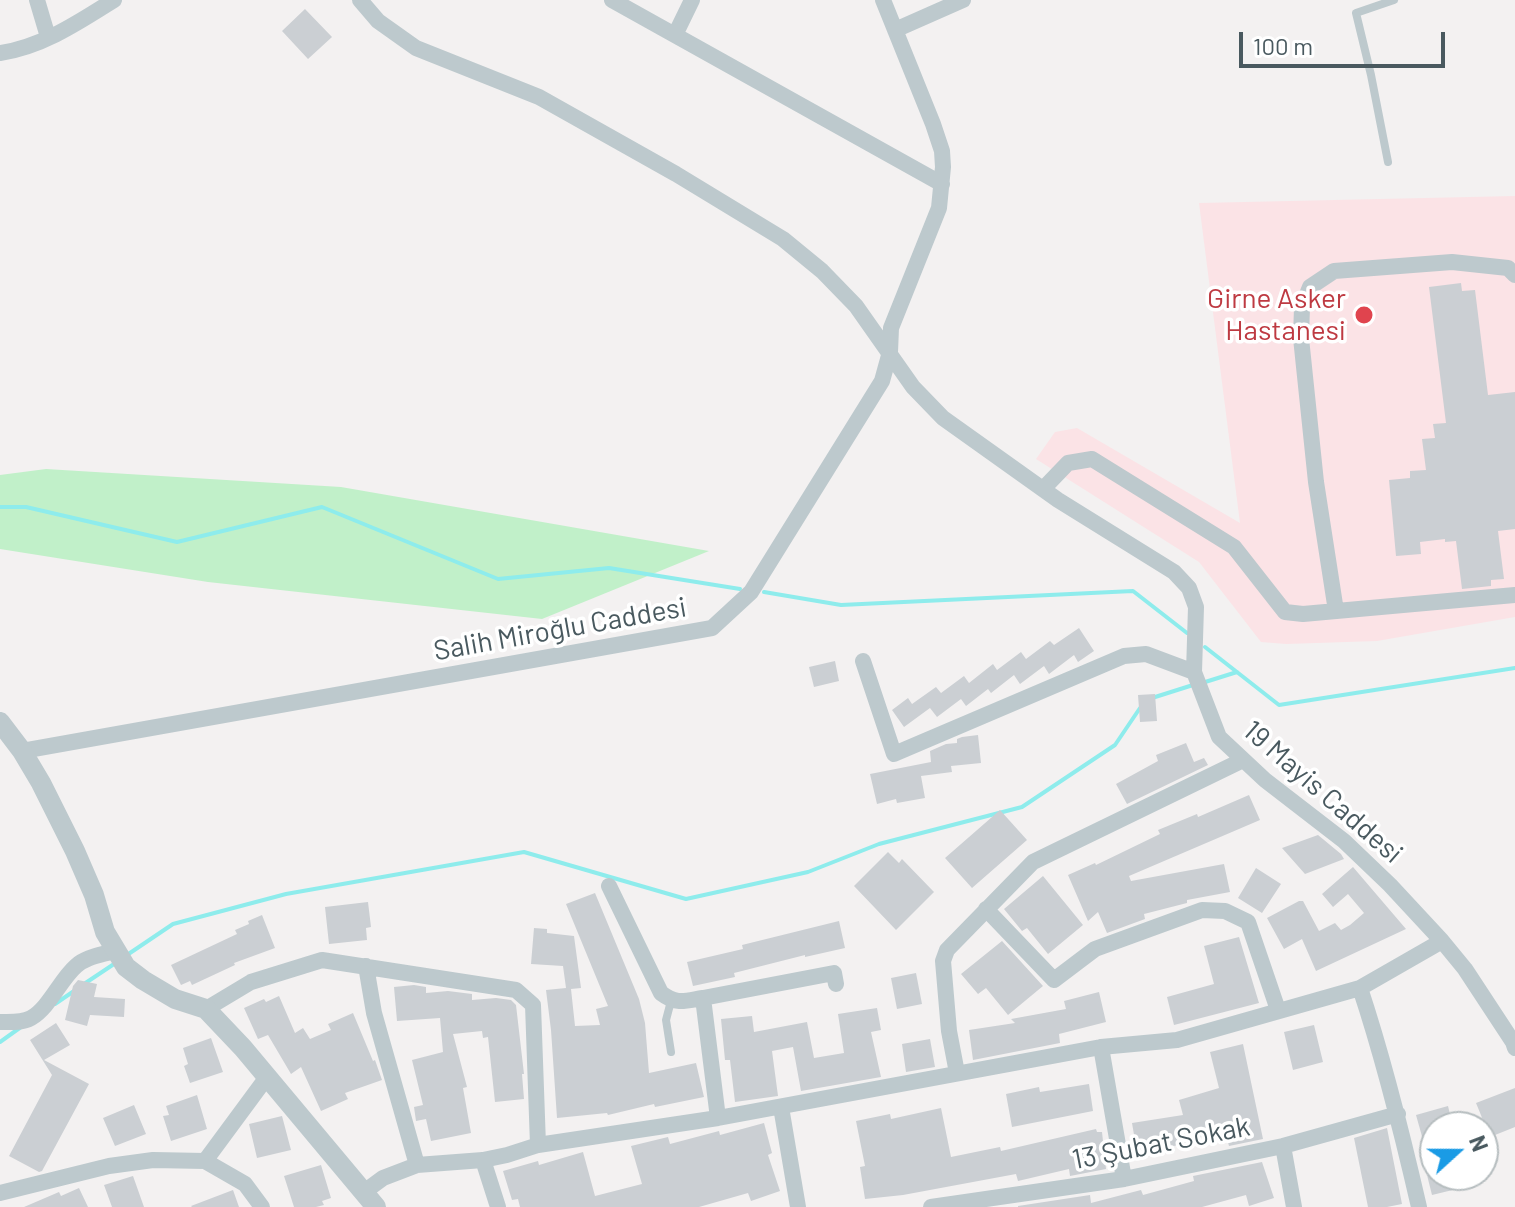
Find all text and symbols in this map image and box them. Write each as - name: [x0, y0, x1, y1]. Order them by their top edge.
- scale bar: [1243, 16, 1449, 66]
- text: 100 m: [1253, 31, 1313, 60]
- place label: Girne Asker Hastanesi: [1207, 282, 1346, 348]
- marker: Girne Asker Hastanesi: [1353, 304, 1375, 326]
- street label: Salih Miroğlu Caddesi: [431, 590, 689, 668]
- street label: 19 Mayis Caddesi: [1236, 714, 1410, 870]
- street label: 13 Şubat Sokak: [1069, 1109, 1253, 1177]
- north arrow: [1419, 1111, 1499, 1191]
- text: N: [1465, 1132, 1494, 1155]

